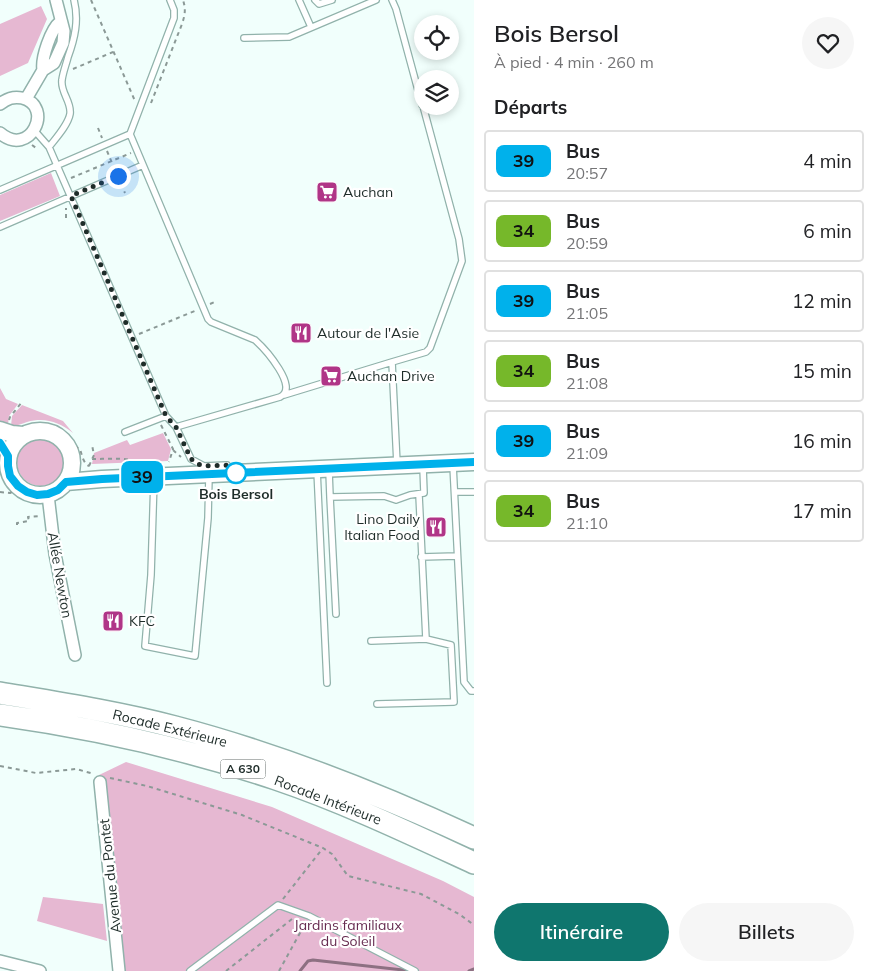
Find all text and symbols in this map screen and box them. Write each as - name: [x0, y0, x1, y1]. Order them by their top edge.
- map controls: [414, 15, 459, 115]
- button: locate: [414, 15, 459, 60]
- button: heart: [802, 17, 854, 69]
- text: Bois Bersol: [494, 18, 619, 48]
- text: À pied · 4 min · 260 m: [494, 52, 654, 72]
- button: layers: [414, 70, 459, 115]
- text: Départs: [494, 95, 567, 119]
- text: Bus: [566, 139, 600, 163]
- text: 39: [513, 149, 534, 172]
- text: 4 min: [803, 149, 852, 173]
- text: 20:57: [566, 163, 608, 183]
- your location: [106, 164, 131, 189]
- supermarket icon: Auchan: [315, 180, 339, 204]
- place label: Auchan: [343, 183, 393, 201]
- text: Bus: [566, 209, 600, 233]
- text: 34: [513, 219, 534, 242]
- text: 6 min: [803, 219, 852, 243]
- text: 20:59: [566, 233, 608, 253]
- text: Bus: [566, 279, 600, 303]
- text: 39: [513, 289, 534, 312]
- text: 12 min: [792, 289, 852, 313]
- text: 21:05: [566, 303, 608, 323]
- restaurant icon: Autour de l'Asie: [289, 321, 313, 345]
- place label: Autour de l'Asie: [317, 324, 419, 342]
- text: Bus: [566, 349, 600, 373]
- text: 34: [513, 359, 534, 382]
- text: 15 min: [792, 359, 852, 383]
- supermarket icon: Auchan Drive: [319, 364, 343, 388]
- place label: Auchan Drive: [347, 367, 435, 385]
- text: 21:08: [566, 373, 608, 393]
- text: Bus: [566, 419, 600, 443]
- text: 39: [513, 429, 534, 452]
- text: 16 min: [792, 429, 852, 453]
- text: 21:09: [566, 443, 608, 463]
- line badge: 39: [120, 461, 164, 493]
- marker: Bois Bersol: [225, 462, 247, 484]
- text: 39: [131, 465, 153, 488]
- place label: Bois Bersol: [199, 485, 273, 503]
- text: Bus: [566, 489, 600, 513]
- text: 34: [513, 499, 534, 522]
- text: 17 min: [792, 499, 852, 523]
- place label: Lino Daily Italian Food: [344, 510, 421, 544]
- text: 21:10: [566, 513, 608, 533]
- restaurant icon: Lino Daily Italian Food: [424, 515, 448, 539]
- street label: Allée Newton: [44, 531, 76, 619]
- restaurant icon: KFC: [101, 609, 125, 633]
- place label: KFC: [129, 612, 155, 630]
- street label: Rocade Extérieure: [111, 705, 229, 751]
- road number: A 630: [220, 760, 266, 779]
- street label: Rocade Intérieure: [272, 771, 384, 829]
- street label: Avenue du Pontet: [95, 818, 125, 934]
- button: Itinéraire: [494, 903, 669, 961]
- button: Billets: [679, 903, 854, 961]
- park label: Jardins familiaux du Soleil: [294, 916, 402, 950]

